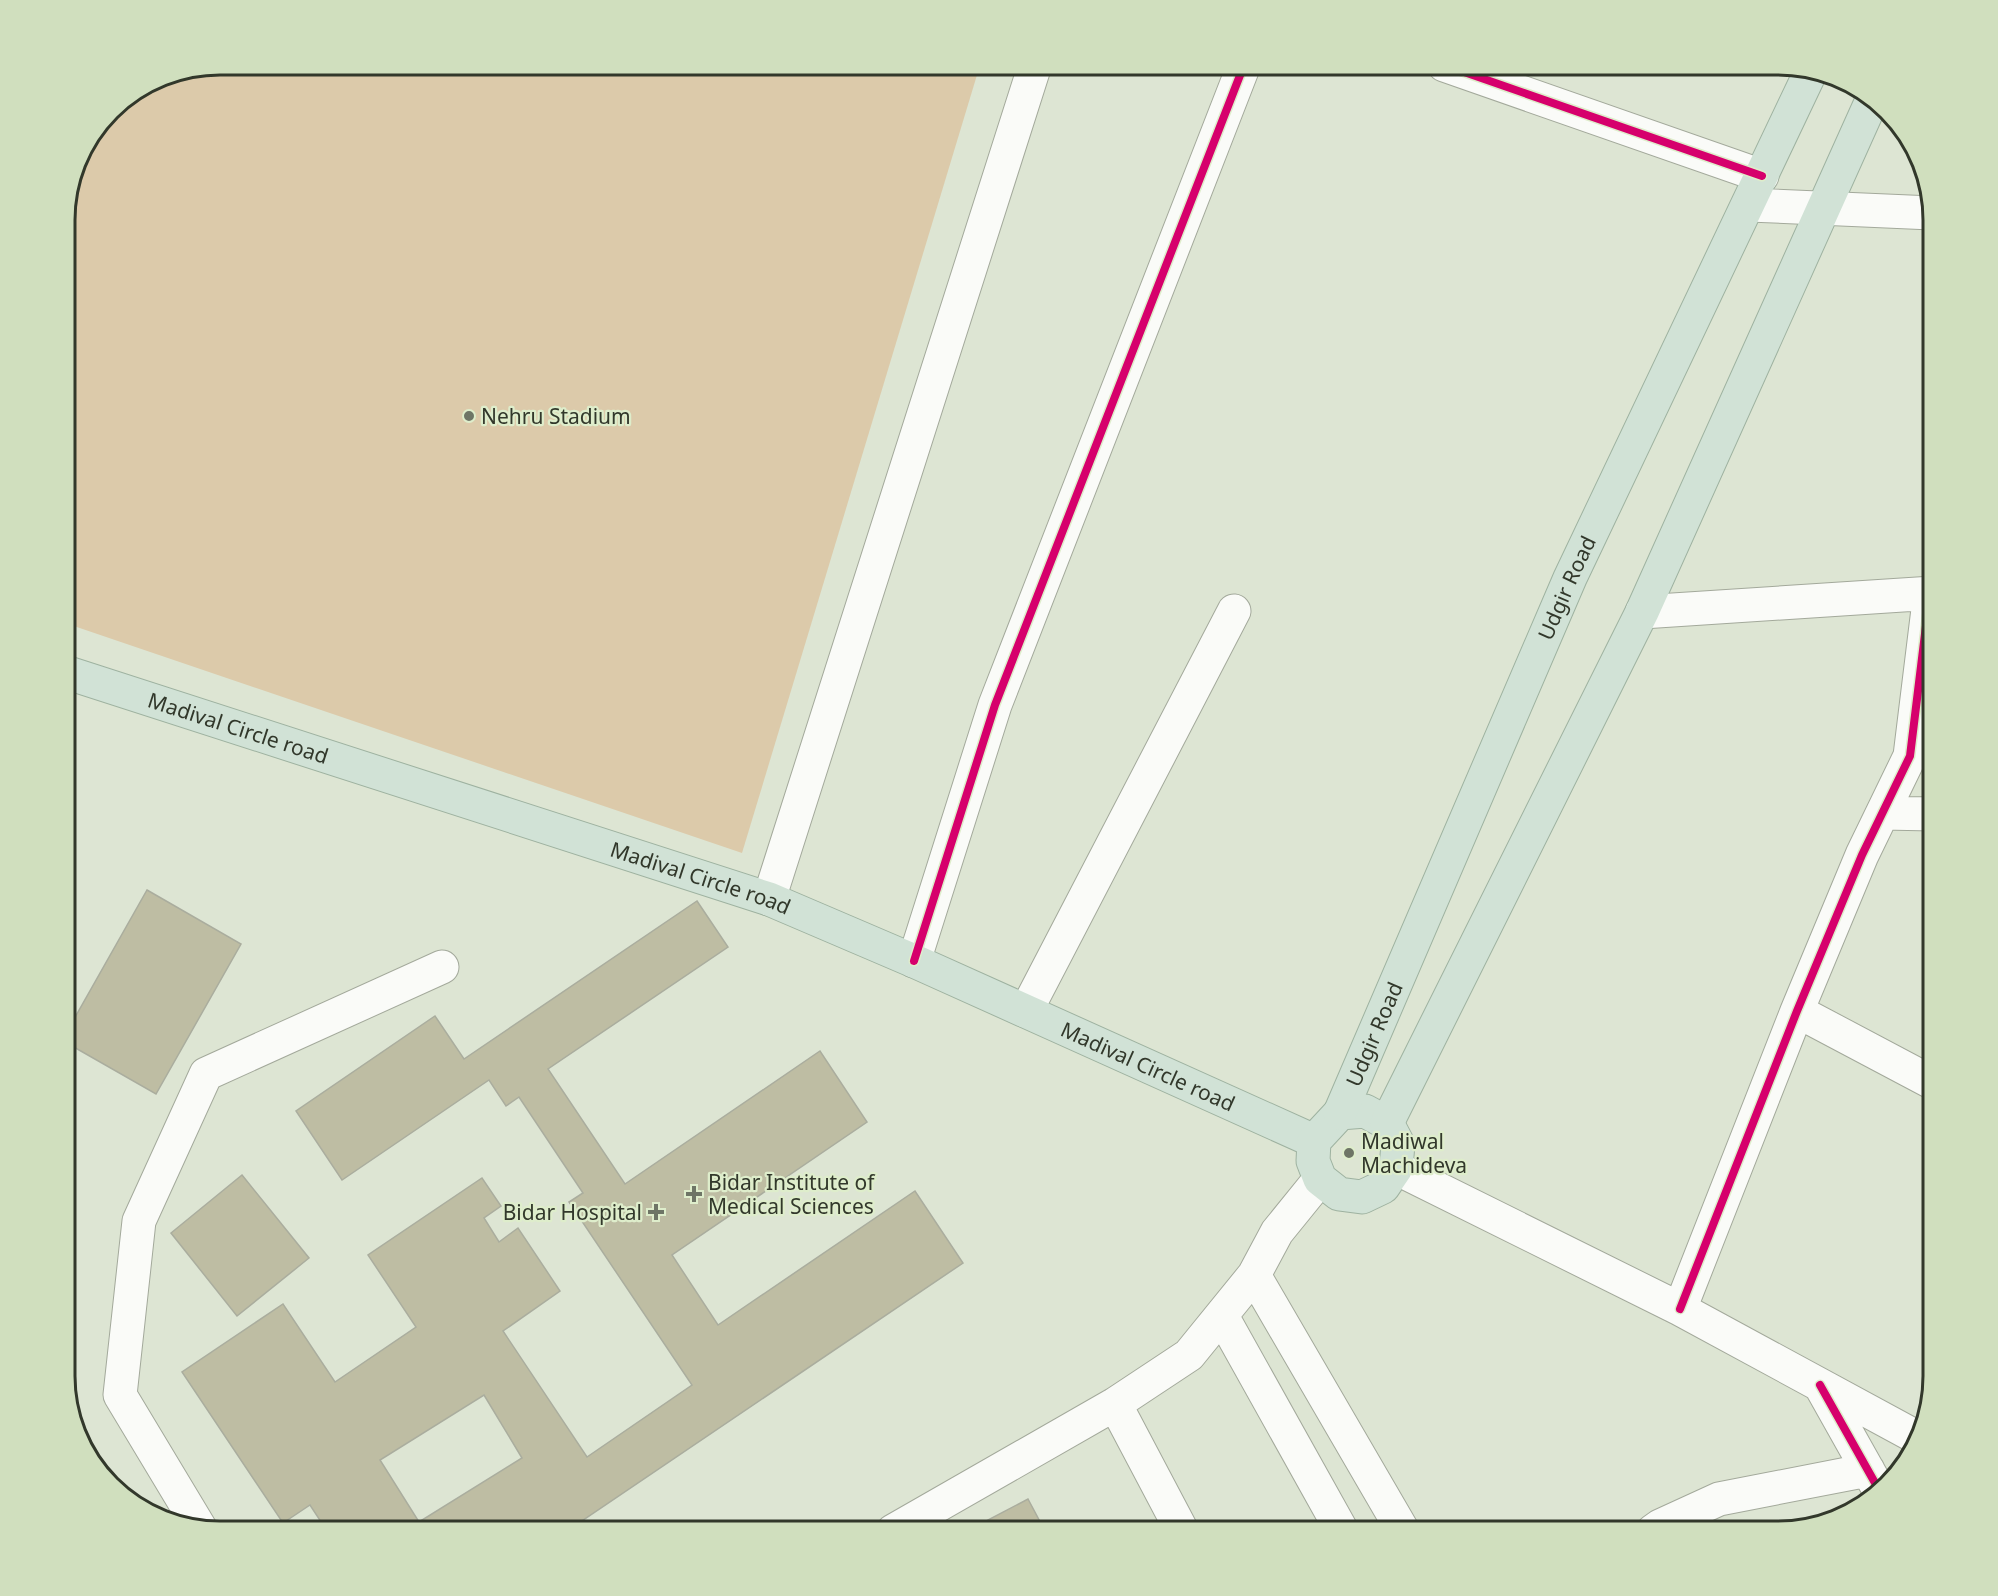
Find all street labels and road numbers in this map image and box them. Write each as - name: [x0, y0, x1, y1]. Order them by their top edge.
- street label: Udgir Road: [1531, 531, 1602, 644]
- street label: Madival Circle road: [144, 686, 332, 770]
- street label: Madival Circle road: [607, 835, 795, 921]
- street label: Udgir Road: [1339, 977, 1409, 1091]
- street label: Madival Circle road: [1057, 1015, 1239, 1118]

